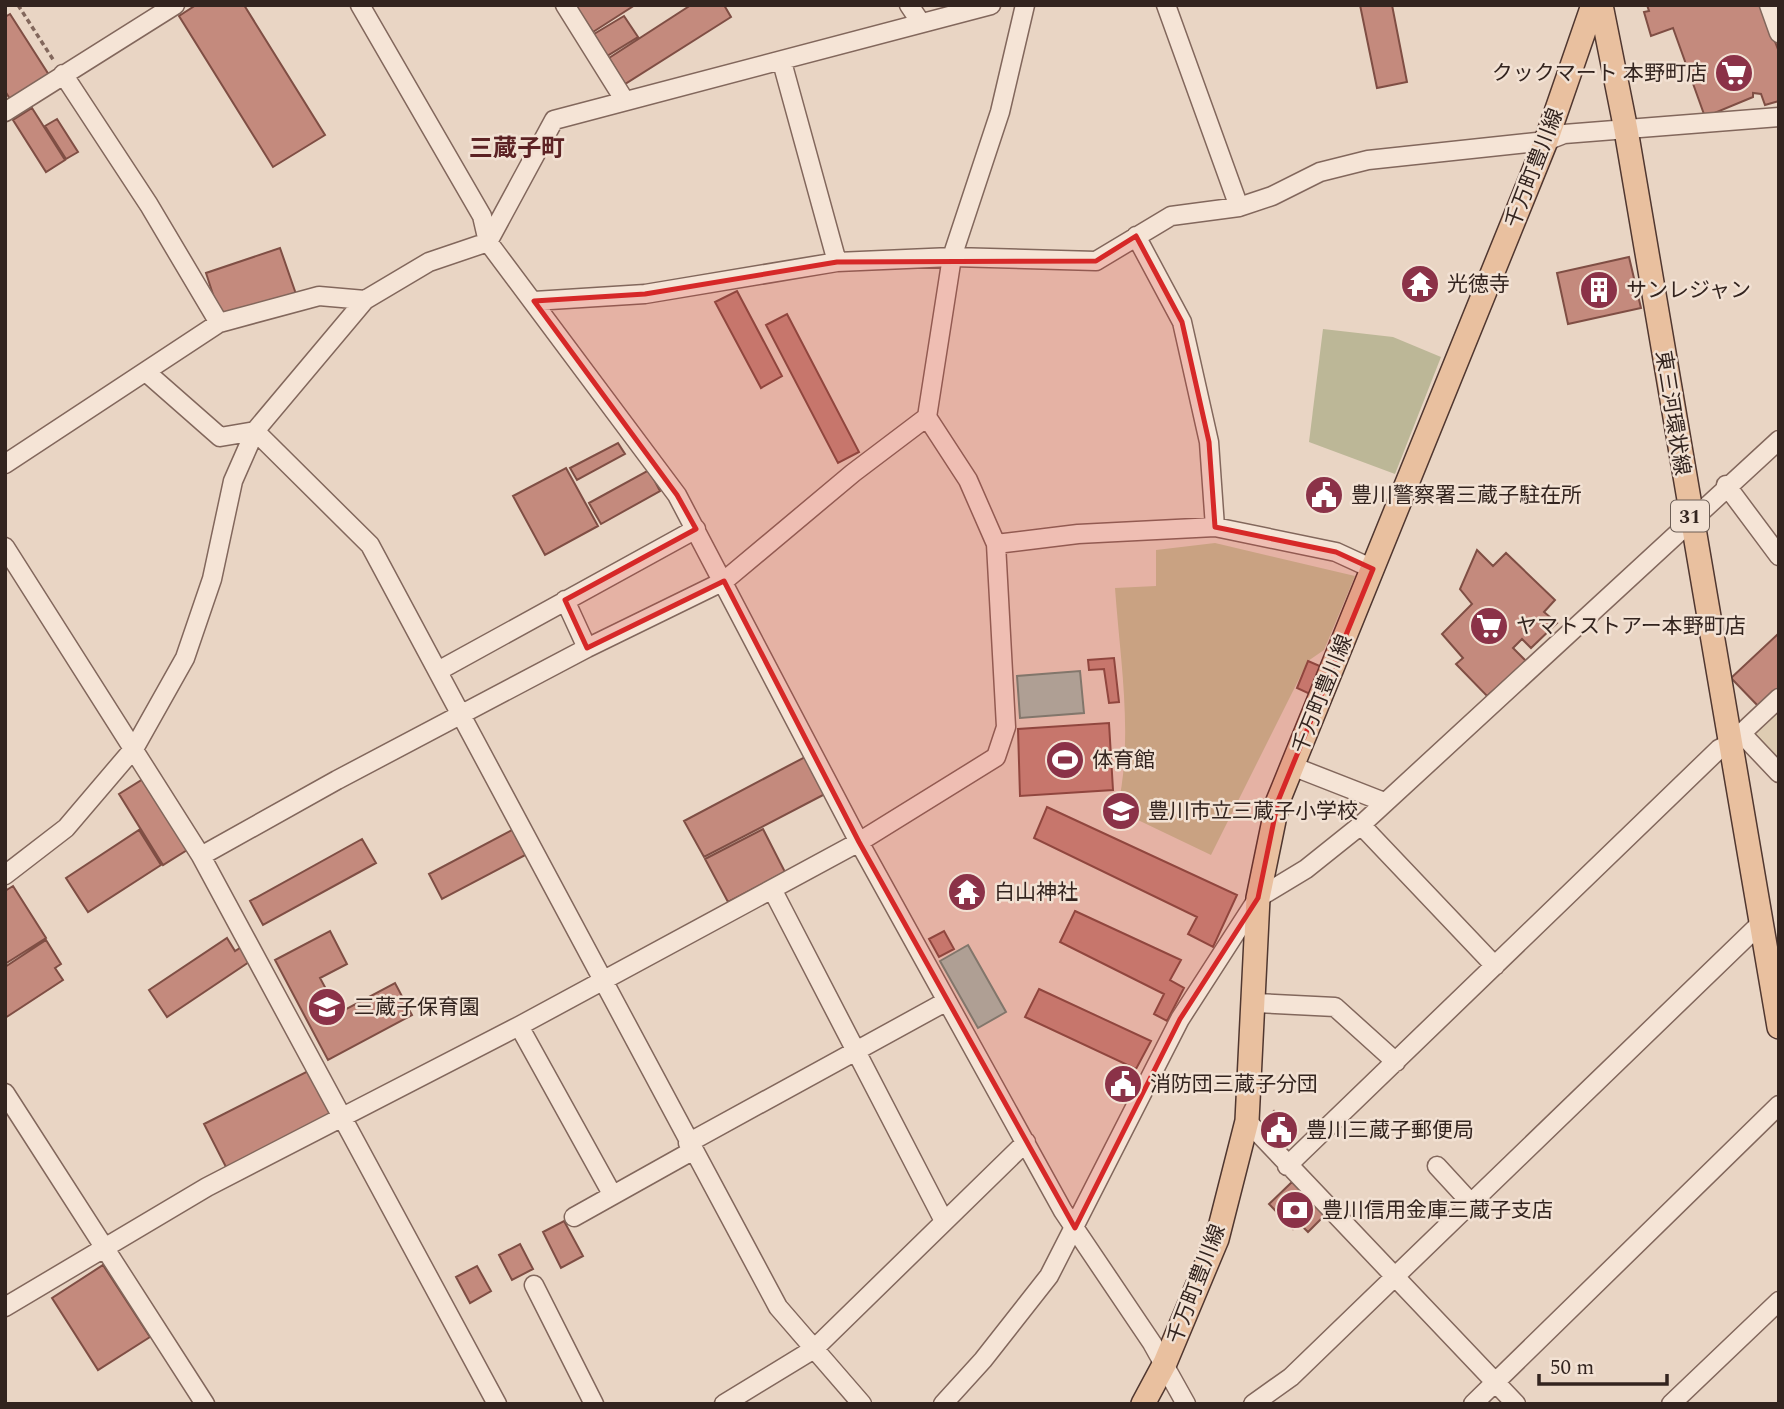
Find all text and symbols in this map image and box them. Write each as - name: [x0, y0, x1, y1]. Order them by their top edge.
- supermarket icon: クックマート 本野町店: [1713, 52, 1755, 94]
- place label: クックマート 本野町店: [1492, 58, 1707, 90]
- street label: 千万町豊川線: [1497, 104, 1572, 233]
- district label: 三蔵子町: [469, 131, 565, 167]
- temple icon: 光徳寺: [1399, 263, 1441, 305]
- place label: 光徳寺: [1447, 269, 1510, 301]
- building icon: サンレジャン: [1578, 269, 1620, 311]
- place label: サンレジャン: [1626, 275, 1751, 307]
- street label: 東三河環状線: [1646, 348, 1698, 478]
- public building icon: 豊川警察署三蔵子駐在所: [1303, 474, 1345, 516]
- place label: 豊川警察署三蔵子駐在所: [1351, 480, 1582, 512]
- road number: 31: [1671, 500, 1709, 531]
- supermarket icon: ヤマトストアー本野町店: [1468, 605, 1510, 647]
- place label: ヤマトストアー本野町店: [1516, 611, 1746, 643]
- street label: 千万町豊川線: [1284, 630, 1361, 759]
- sports icon: 体育館: [1044, 739, 1086, 781]
- place label: 体育館: [1092, 745, 1155, 777]
- school or university icon: 豊川市立三蔵子小学校: [1100, 790, 1142, 832]
- place label: 豊川市立三蔵子小学校: [1148, 796, 1358, 828]
- temple icon: 白山神社: [946, 871, 988, 913]
- place label: 白山神社: [994, 877, 1078, 909]
- school or university icon: 三蔵子保育園: [306, 986, 348, 1028]
- place label: 三蔵子保育園: [354, 992, 480, 1024]
- public building icon: 消防団三蔵子分団: [1102, 1063, 1144, 1105]
- place label: 消防団三蔵子分団: [1150, 1069, 1318, 1101]
- public building icon: 豊川三蔵子郵便局: [1258, 1109, 1300, 1151]
- place label: 豊川三蔵子郵便局: [1306, 1115, 1474, 1147]
- bank icon: 豊川信用金庫三蔵子支店: [1274, 1189, 1316, 1231]
- place label: 豊川信用金庫三蔵子支店: [1322, 1195, 1553, 1227]
- street label: 千万町豊川線: [1159, 1220, 1234, 1349]
- scale bar: [1539, 1342, 1667, 1386]
- text: 50 m: [1550, 1352, 1594, 1384]

